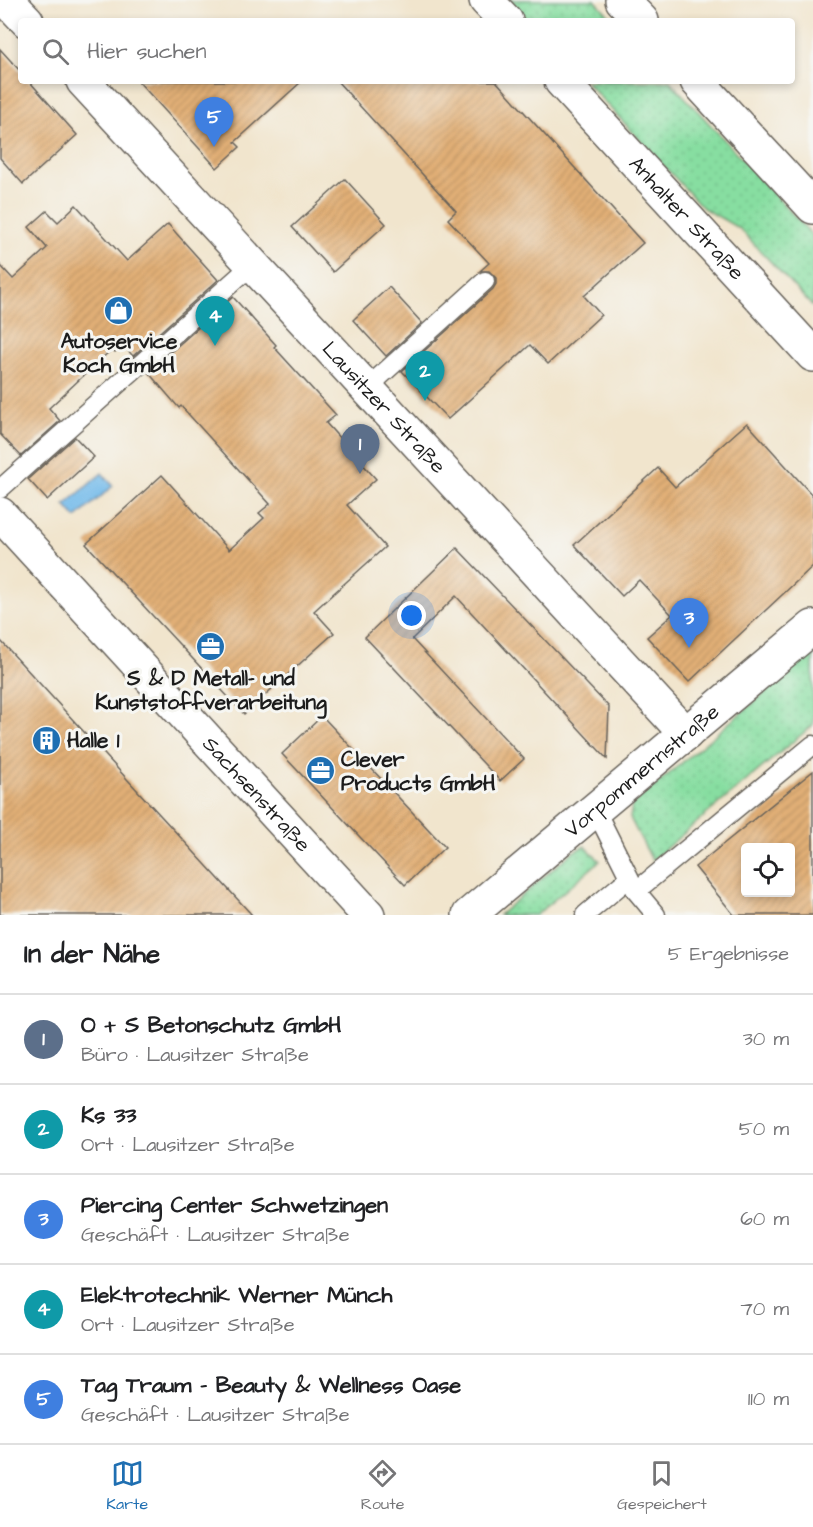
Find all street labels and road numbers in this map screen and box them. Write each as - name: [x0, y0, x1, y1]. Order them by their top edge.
- street label: Anhalter Straße: [622, 150, 751, 287]
- street label: Lausitzer Straße: [315, 335, 452, 480]
- street label: Vorpommernstraße: [558, 698, 725, 844]
- street label: Sachsenstraße: [196, 730, 317, 859]

